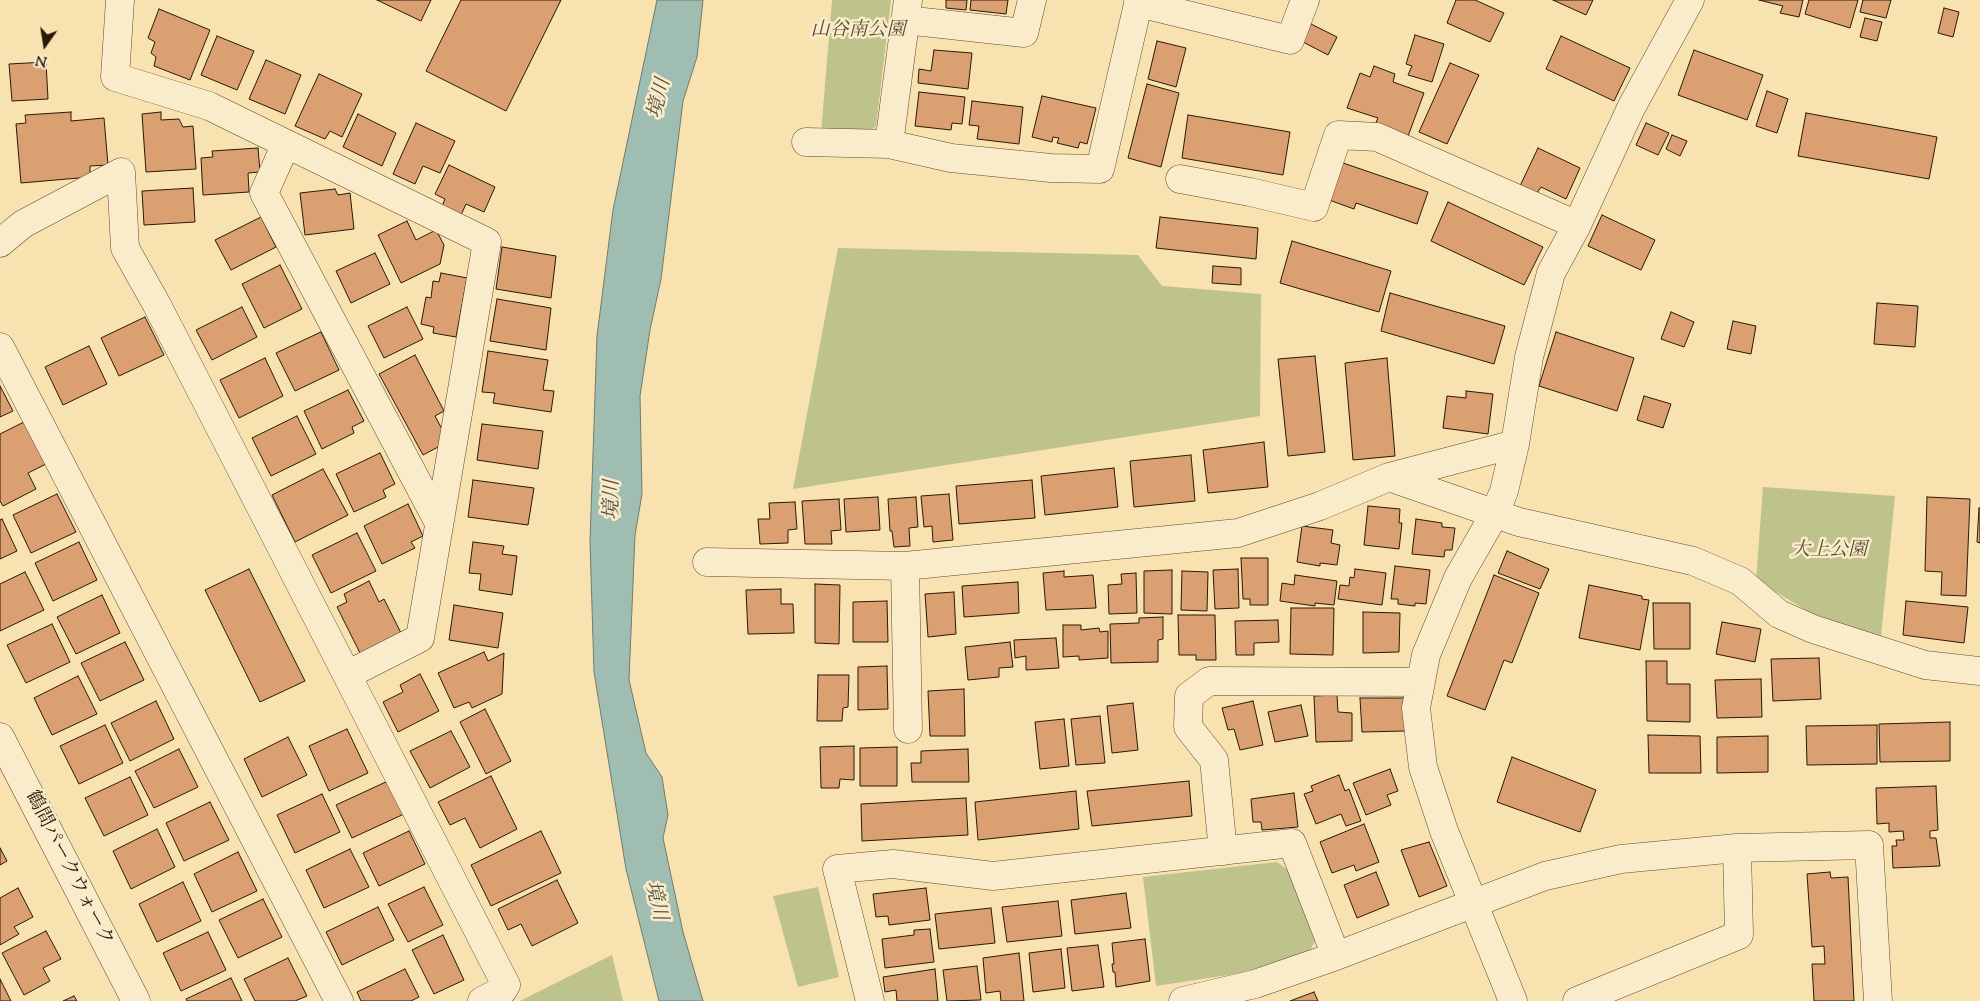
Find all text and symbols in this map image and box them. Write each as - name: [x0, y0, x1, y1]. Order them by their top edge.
- north arrow: [20, 20, 70, 70]
- park label: 山谷南公園: [811, 21, 905, 43]
- text: N: [34, 49, 49, 71]
- water label: 境川: [645, 77, 677, 121]
- water label: 境川: [602, 480, 626, 520]
- park label: 大上公園: [1791, 541, 1867, 563]
- street label: 鶴間パークウォーク: [19, 788, 117, 950]
- water label: 境川: [638, 879, 670, 923]

